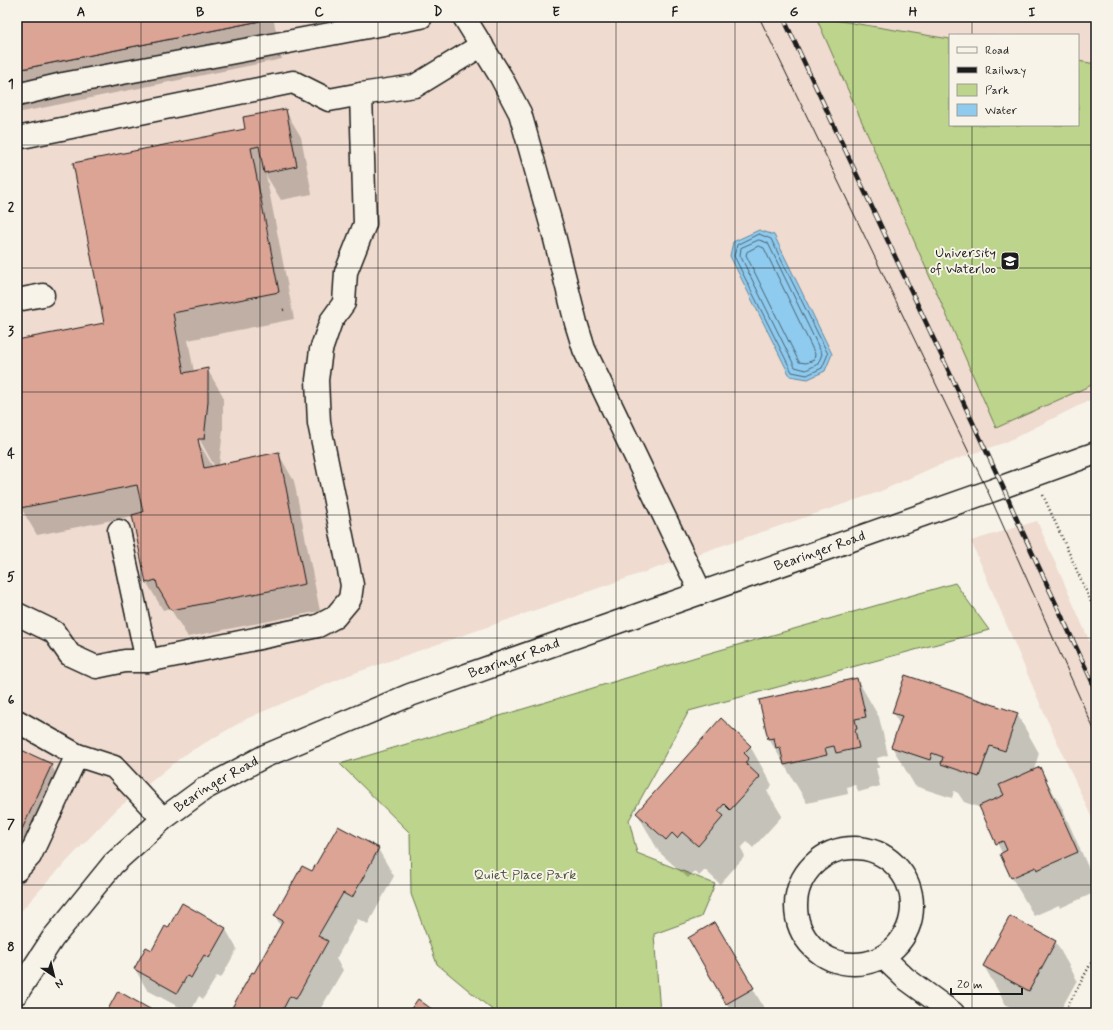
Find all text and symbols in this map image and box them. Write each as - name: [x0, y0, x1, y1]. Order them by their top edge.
- text: A: [77, 4, 85, 21]
- text: B: [196, 4, 205, 21]
- text: C: [314, 4, 324, 21]
- text: D: [434, 4, 443, 21]
- text: E: [552, 4, 560, 21]
- text: F: [672, 4, 679, 21]
- text: G: [790, 4, 799, 21]
- text: H: [909, 4, 918, 21]
- text: I: [1029, 4, 1036, 21]
- legend: [949, 34, 1079, 126]
- text: Road: [985, 43, 1009, 59]
- text: Railway: [985, 63, 1027, 79]
- text: 1: [8, 76, 14, 93]
- text: Park: [985, 83, 1009, 99]
- text: Water: [985, 103, 1017, 119]
- text: 2: [8, 199, 15, 216]
- place label: University of Waterloo: [930, 244, 996, 278]
- school or university icon: University of Waterloo: [999, 250, 1021, 272]
- text: 3: [8, 323, 14, 340]
- text: 4: [7, 446, 15, 463]
- street label: Bearinger Road: [772, 527, 868, 575]
- text: 5: [7, 569, 15, 586]
- street label: Bearinger Road: [466, 634, 562, 683]
- text: 6: [8, 692, 15, 709]
- street label: Bearinger Road: [171, 752, 262, 817]
- text: 7: [7, 816, 15, 833]
- park label: Quiet Place Park: [474, 866, 576, 884]
- text: 8: [7, 939, 15, 956]
- north arrow: [34, 956, 74, 996]
- scale bar: [951, 970, 1022, 996]
- text: N: [52, 976, 66, 991]
- text: 20 m: [957, 977, 983, 993]

